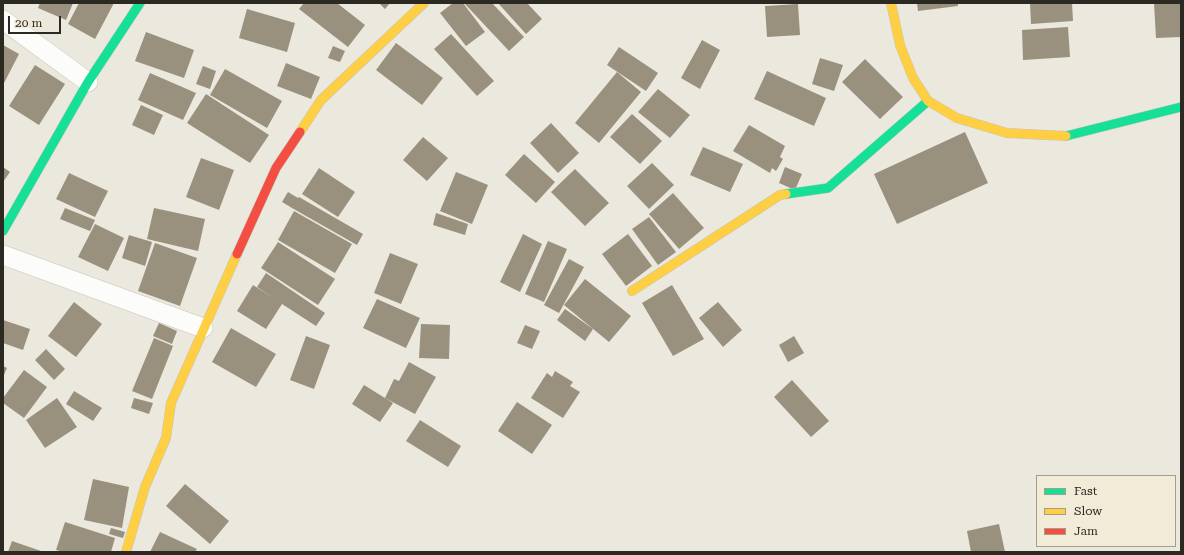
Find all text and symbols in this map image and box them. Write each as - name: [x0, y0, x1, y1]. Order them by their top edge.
- scale bar: [10, 8, 63, 34]
- text: 20 m: [15, 16, 42, 30]
- legend: [1036, 475, 1176, 547]
- text: Fast: [1074, 484, 1097, 498]
- text: Slow: [1074, 504, 1102, 518]
- text: Jam: [1074, 524, 1098, 538]

